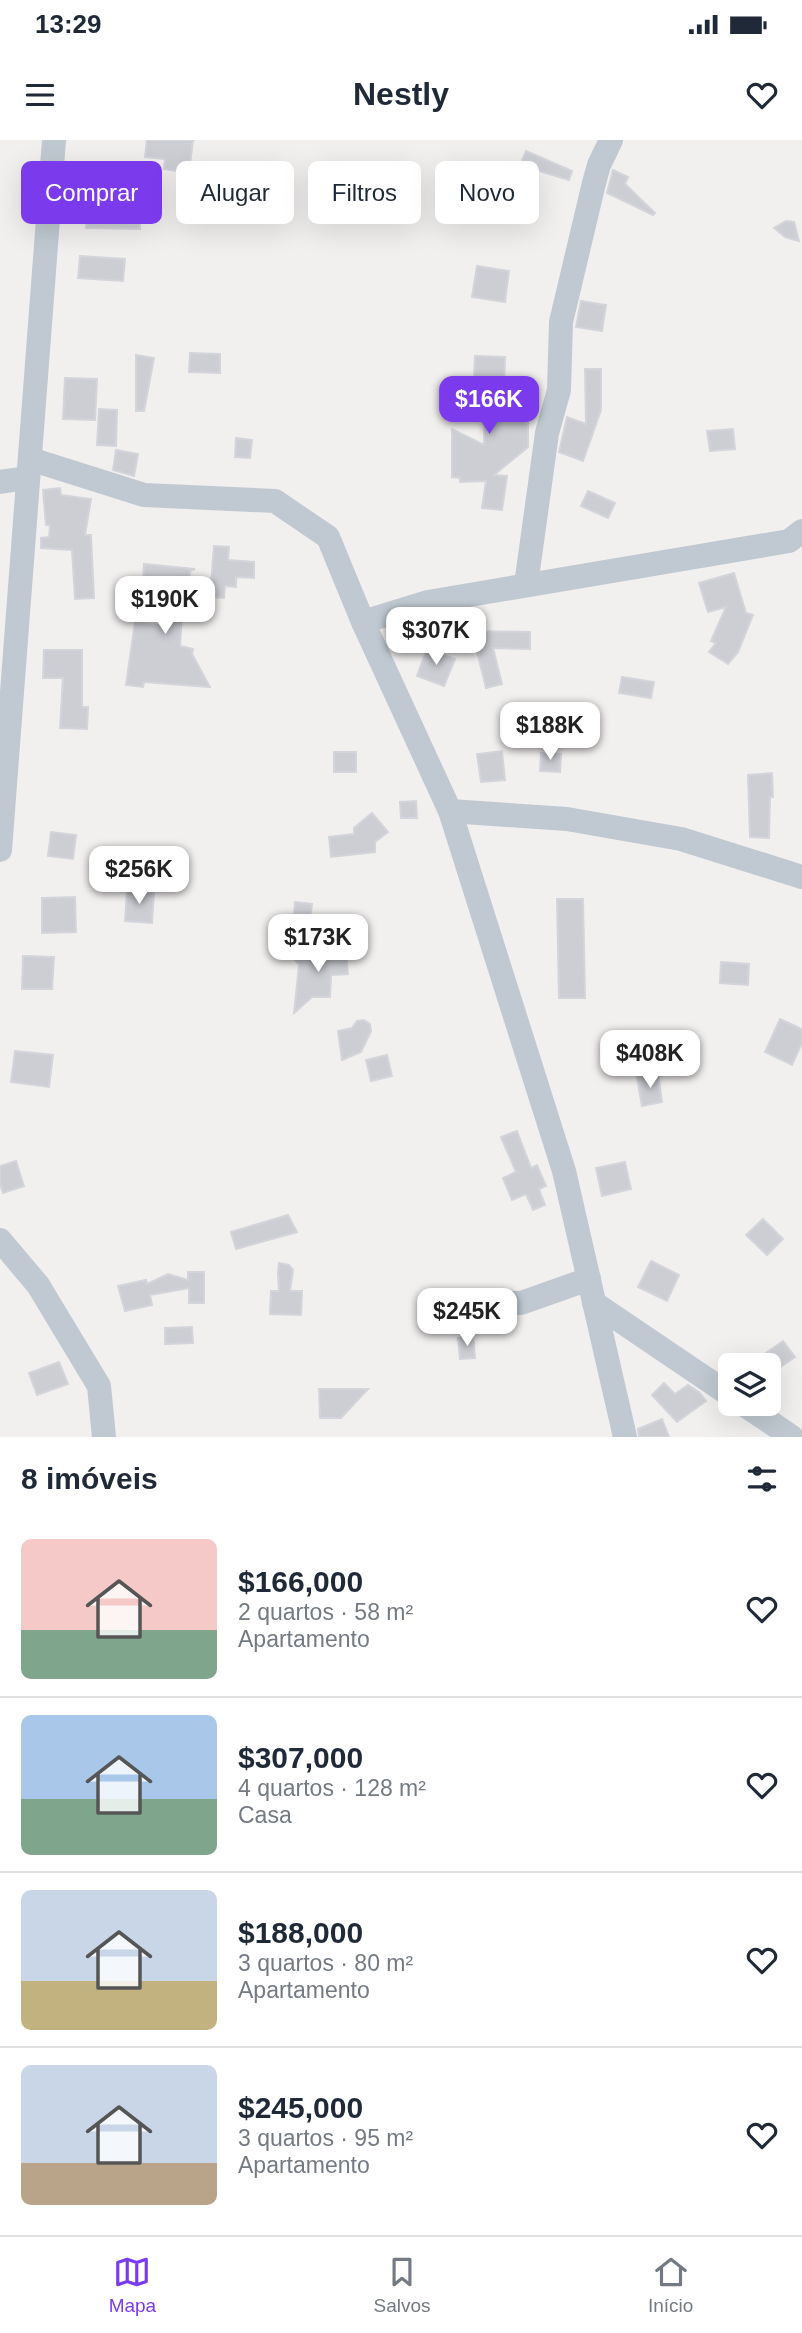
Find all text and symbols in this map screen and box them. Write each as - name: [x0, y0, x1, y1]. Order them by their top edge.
- text: 13:29: [35, 9, 102, 39]
- icon: menu: [21, 76, 59, 114]
- text: Nestly: [353, 76, 449, 112]
- icon: heart: [743, 76, 781, 114]
- chip: Comprar: [21, 161, 162, 224]
- chip: Alugar: [176, 161, 294, 224]
- chip: Filtros: [308, 161, 421, 224]
- chip: Novo: [435, 161, 539, 224]
- pin: $166K: [440, 376, 538, 436]
- text: $166K: [455, 386, 523, 412]
- pin: $190K: [116, 576, 214, 636]
- text: $190K: [131, 586, 199, 612]
- pin: $307K: [387, 608, 485, 667]
- text: $307K: [402, 617, 470, 643]
- pin: $188K: [501, 702, 599, 762]
- text: $188K: [516, 712, 584, 738]
- pin: $256K: [90, 846, 188, 906]
- text: $256K: [105, 856, 173, 882]
- pin: $173K: [269, 914, 367, 974]
- text: $173K: [284, 924, 352, 950]
- pin: $408K: [601, 1030, 699, 1090]
- text: $408K: [616, 1040, 684, 1066]
- pin: $245K: [418, 1288, 516, 1348]
- text: $245K: [433, 1298, 501, 1324]
- map controls: [718, 1353, 781, 1416]
- button: layers: [718, 1353, 781, 1416]
- icon: filters: [743, 1460, 781, 1498]
- text: 8 imóveis: [21, 1462, 158, 1495]
- text: $166,000: [238, 1565, 363, 1598]
- icon: home: [77, 1567, 161, 1651]
- icon: heart: [743, 1590, 781, 1628]
- text: 2 quartos · 58 m²: [238, 1599, 413, 1625]
- text: Apartamento: [238, 1626, 370, 1652]
- text: $307,000: [238, 1741, 363, 1774]
- icon: home: [77, 1743, 161, 1827]
- icon: heart: [743, 1766, 781, 1804]
- text: 4 quartos · 128 m²: [238, 1775, 426, 1801]
- text: Casa: [238, 1802, 292, 1828]
- text: $188,000: [238, 1916, 363, 1949]
- icon: home: [77, 1918, 161, 2002]
- icon: heart: [743, 1941, 781, 1979]
- text: 3 quartos · 80 m²: [238, 1950, 413, 1976]
- text: Apartamento: [238, 1977, 370, 2003]
- text: $245,000: [238, 2091, 363, 2124]
- icon: home: [77, 2093, 161, 2177]
- icon: heart: [743, 2116, 781, 2154]
- text: 3 quartos · 95 m²: [238, 2125, 413, 2151]
- text: Apartamento: [238, 2152, 370, 2178]
- tab: Mapa: [109, 2253, 156, 2317]
- tab: Salvos: [374, 2253, 431, 2317]
- tab: Início: [648, 2253, 693, 2317]

